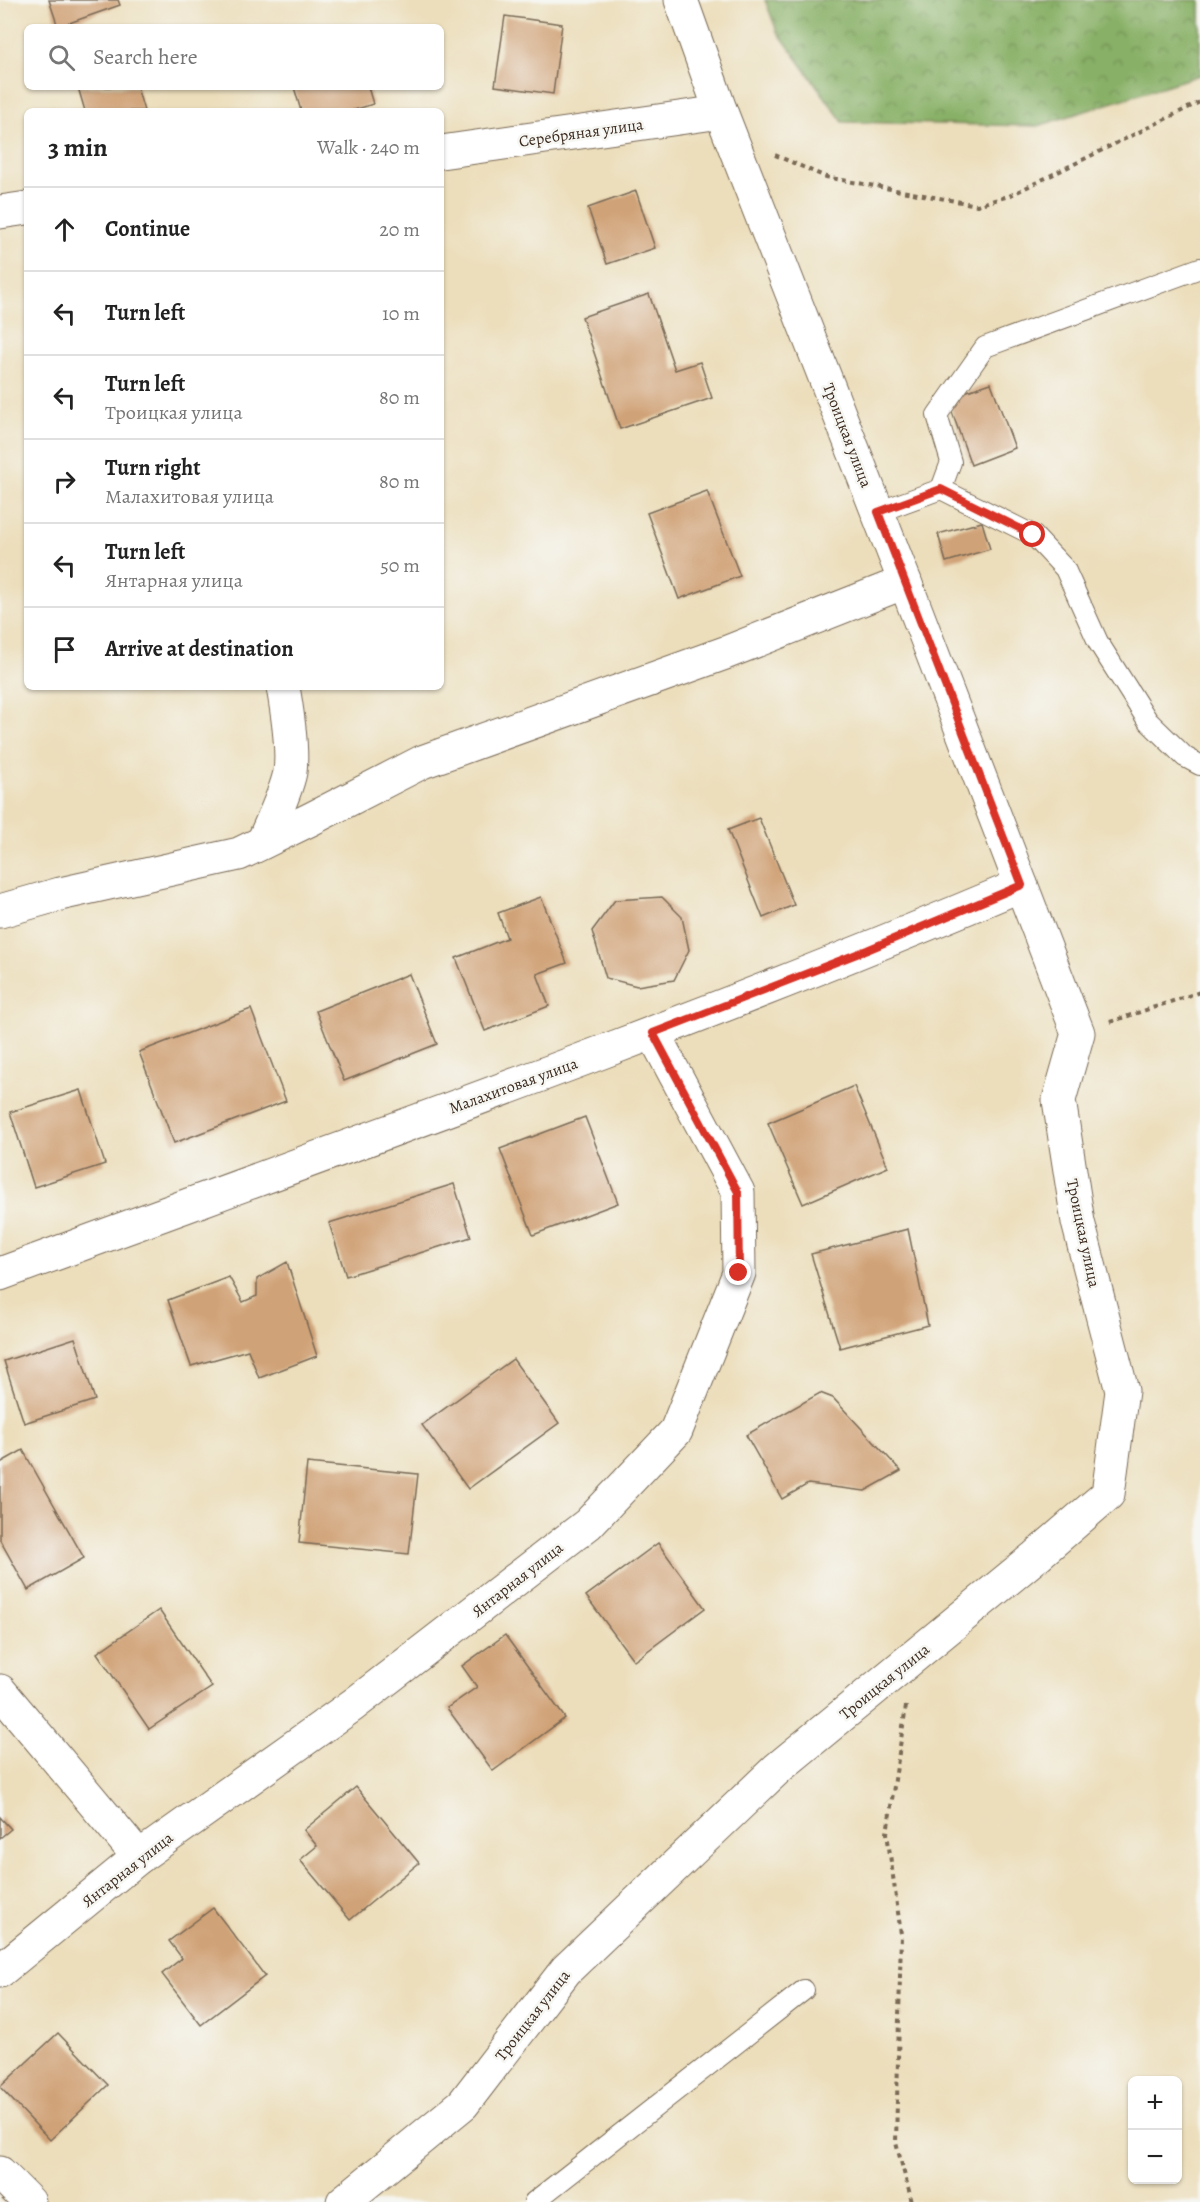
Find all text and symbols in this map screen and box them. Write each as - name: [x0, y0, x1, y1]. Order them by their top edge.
- search box: [24, 24, 444, 90]
- icon: search: [45, 41, 78, 74]
- text: Search here: [93, 42, 198, 72]
- street label: Серебряная улица: [518, 113, 645, 153]
- text: 3 min: [48, 130, 108, 165]
- text: Walk · 240 m: [317, 134, 420, 161]
- icon: ahead: [48, 213, 81, 246]
- text: Continue: [105, 214, 190, 244]
- text: 20 m: [379, 216, 420, 243]
- icon: left: [48, 297, 81, 330]
- text: Turn left: [105, 298, 185, 328]
- text: 10 m: [382, 300, 420, 327]
- text: Turn left: [105, 369, 185, 399]
- street label: Троицкая улица: [817, 380, 877, 491]
- icon: left: [48, 381, 81, 414]
- text: 80 m: [379, 384, 420, 411]
- text: Троицкая улица: [105, 399, 243, 426]
- text: Turn right: [105, 453, 201, 483]
- icon: right: [48, 465, 81, 498]
- text: 80 m: [379, 468, 420, 495]
- text: Малахитовая улица: [105, 483, 274, 510]
- route start: [1019, 521, 1045, 547]
- text: Turn left: [105, 537, 185, 567]
- icon: left: [48, 549, 81, 582]
- text: 50 m: [380, 552, 420, 579]
- text: Янтарная улица: [105, 567, 243, 594]
- icon: arrive: [48, 633, 81, 666]
- text: Arrive at destination: [105, 634, 294, 664]
- street label: Малахитовая улица: [446, 1052, 581, 1119]
- street label: Троицкая улица: [1061, 1177, 1105, 1290]
- route end: [725, 1259, 751, 1285]
- street label: Янтарная улица: [467, 1537, 568, 1622]
- street label: Троицкая улица: [835, 1638, 935, 1725]
- street label: Янтарная улица: [77, 1827, 178, 1912]
- street label: Троицкая улица: [490, 1965, 576, 2066]
- map controls: [1128, 2076, 1182, 2184]
- button: +: [1128, 2076, 1182, 2130]
- button: −: [1128, 2130, 1182, 2184]

